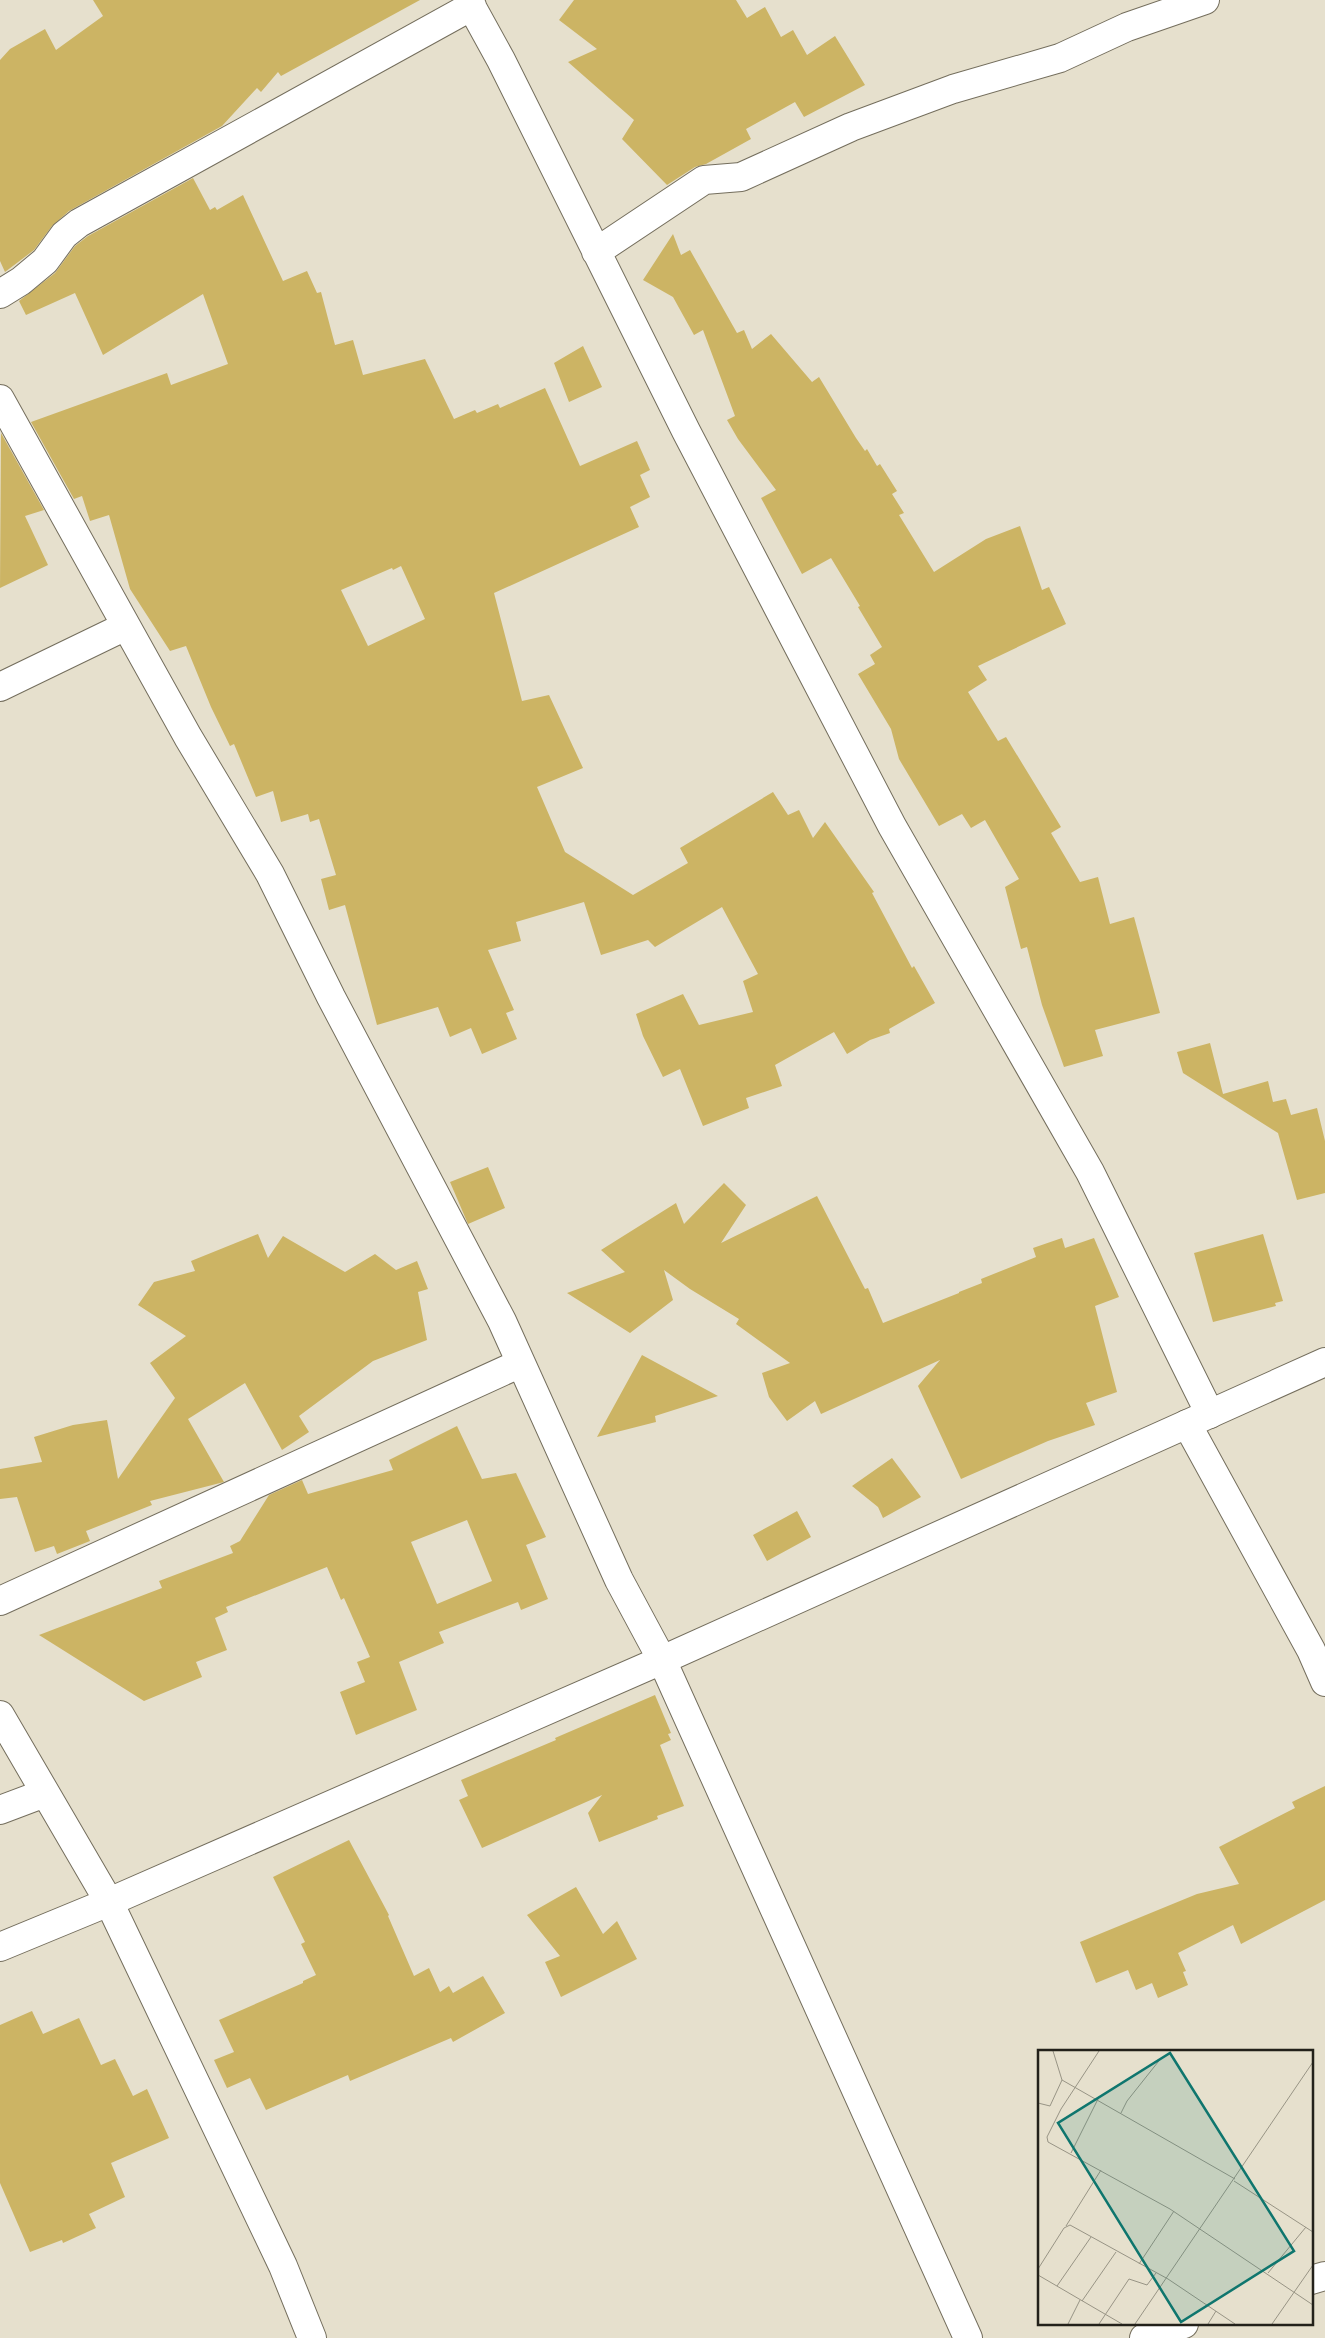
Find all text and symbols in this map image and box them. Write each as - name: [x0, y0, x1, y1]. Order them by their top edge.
- inset map: [1038, 2050, 1312, 2326]

